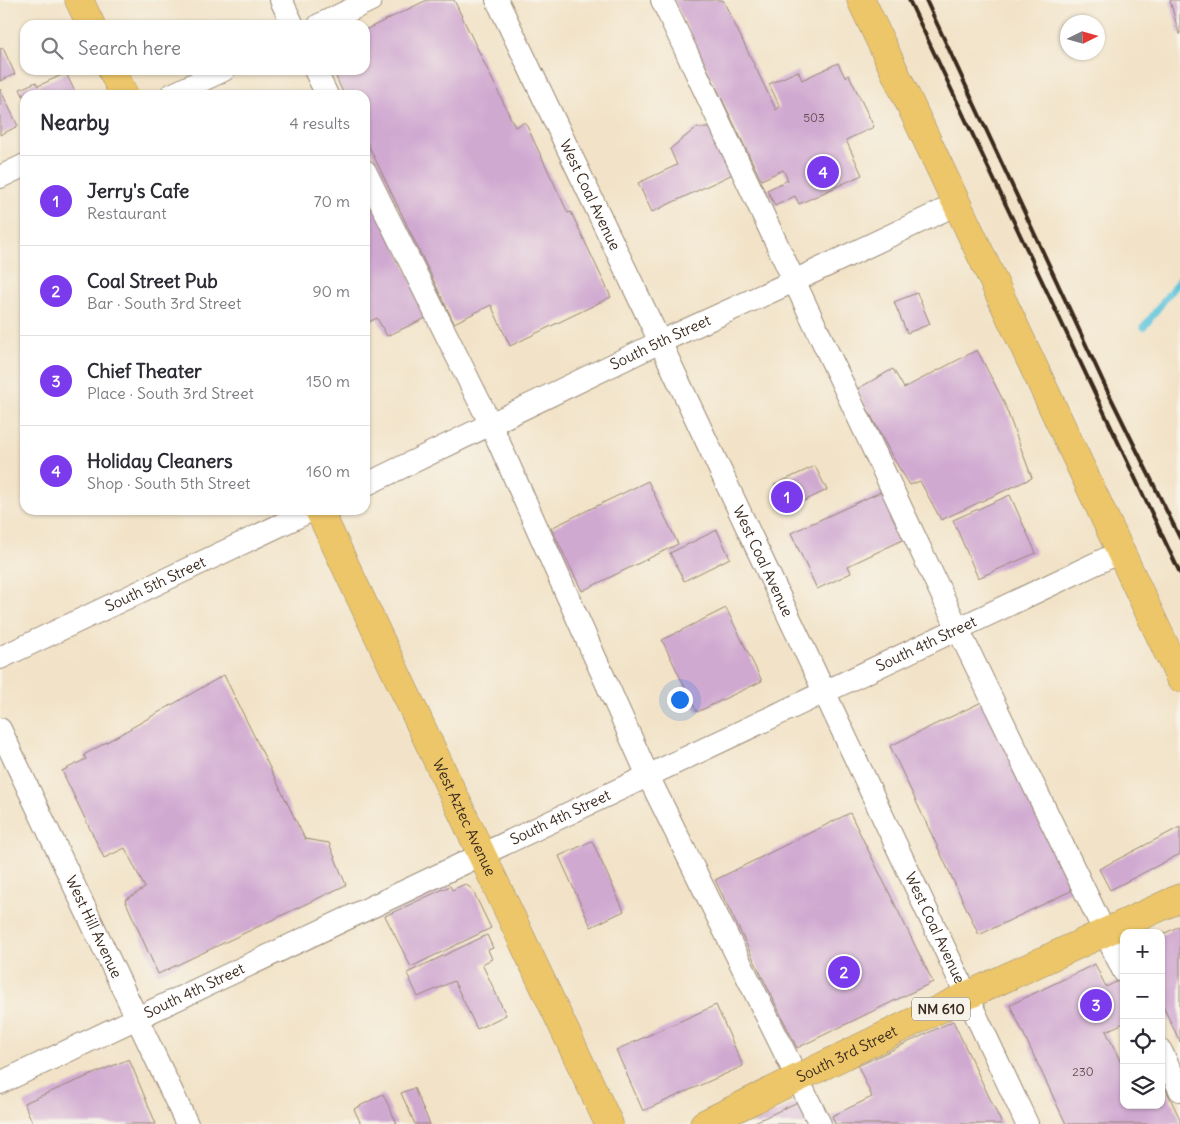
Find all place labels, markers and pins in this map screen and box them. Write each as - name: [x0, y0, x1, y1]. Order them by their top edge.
- pin: 4: [807, 153, 839, 191]
- pin: 1: [771, 478, 803, 516]
- pin: 2: [828, 953, 860, 991]
- pin: 3: [1080, 986, 1112, 1024]

